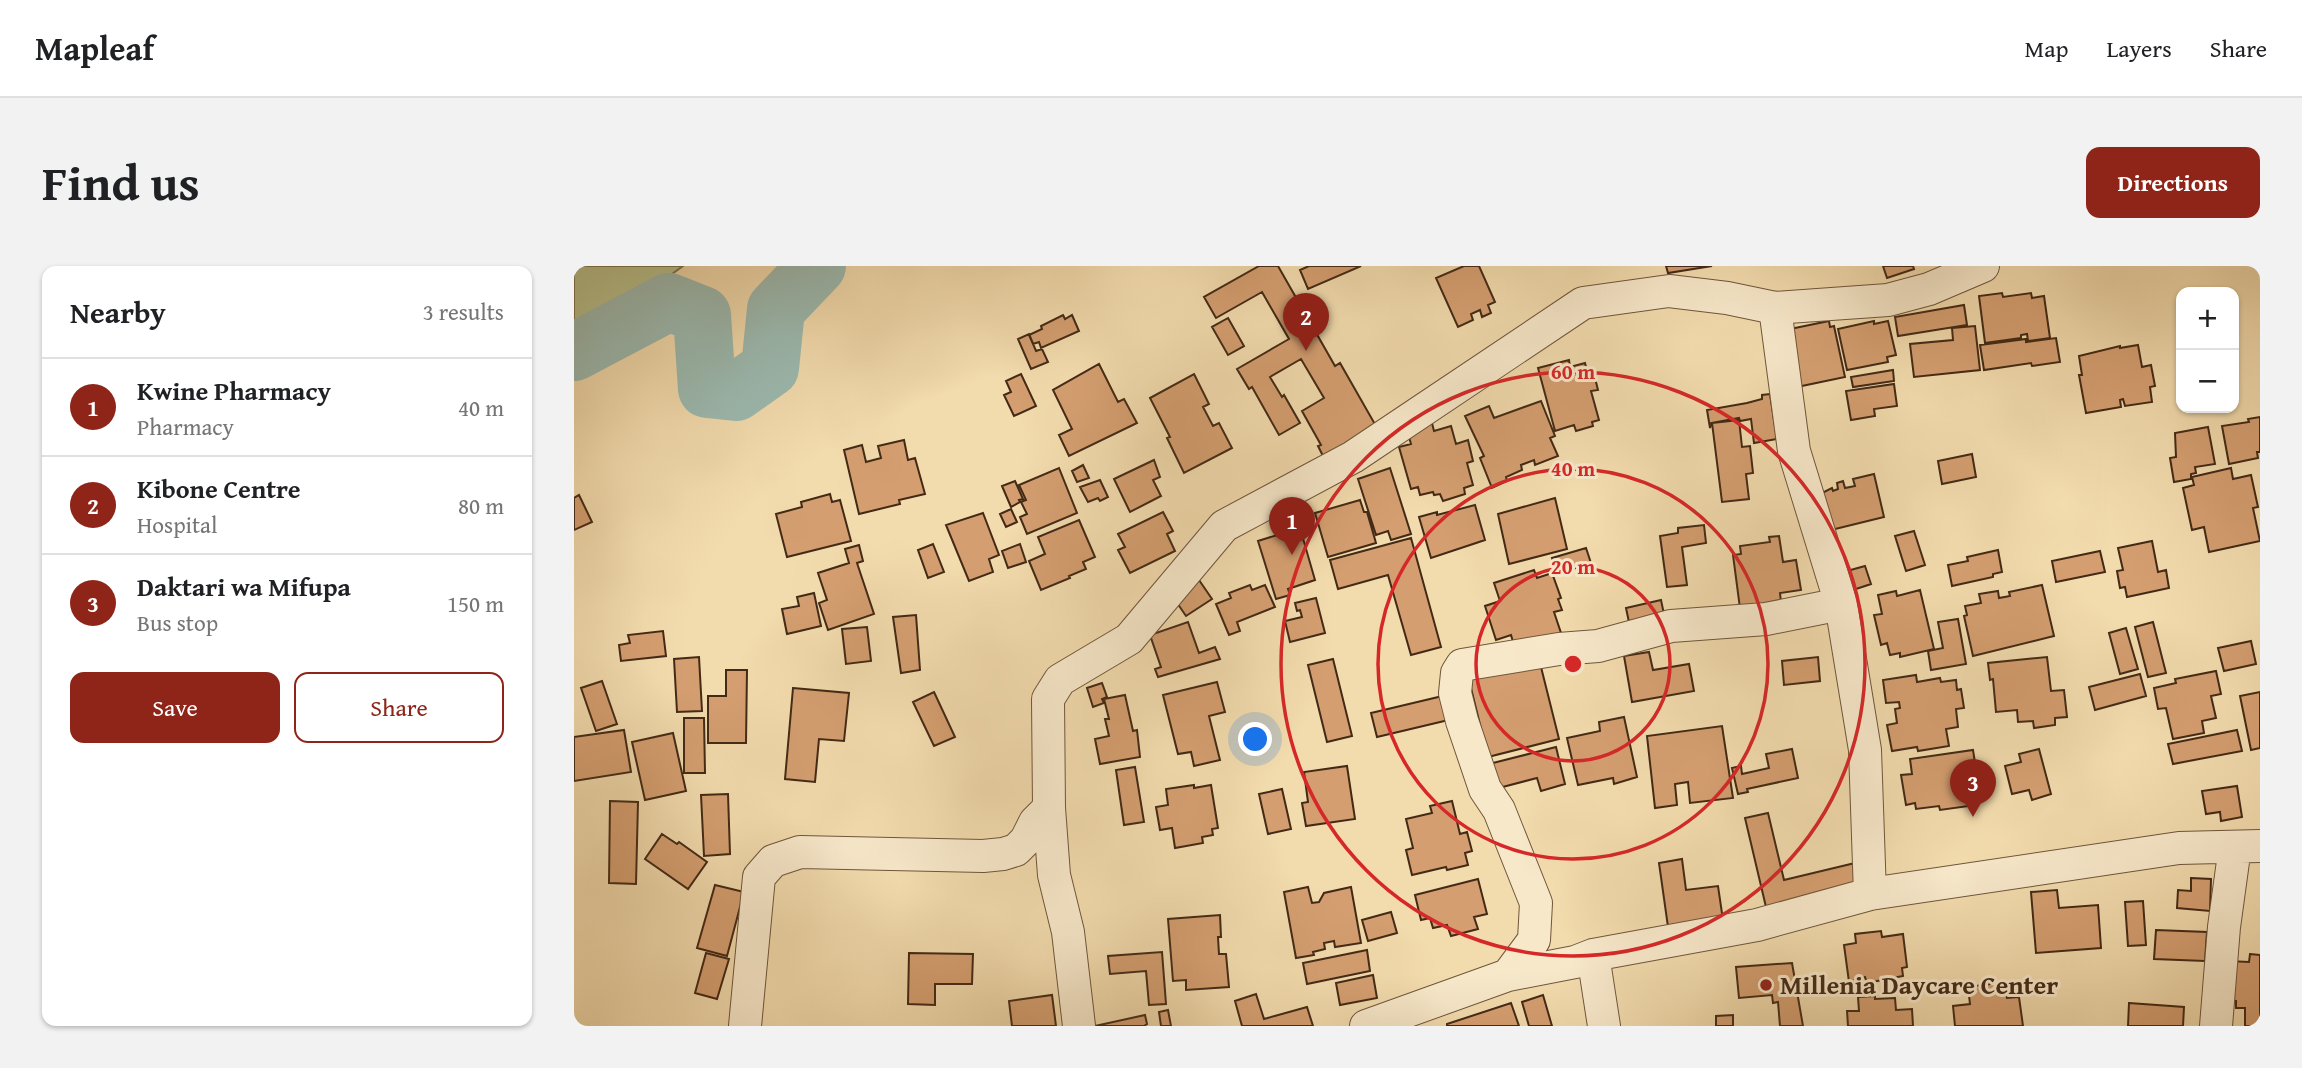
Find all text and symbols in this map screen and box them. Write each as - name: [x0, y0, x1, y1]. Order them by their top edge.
- text: Mapleaf: [35, 24, 154, 72]
- text: Map: [2025, 31, 2068, 66]
- text: Layers: [2106, 31, 2172, 66]
- text: Share: [2210, 31, 2267, 66]
- text: Find us: [42, 146, 200, 218]
- button: Directions: [2086, 147, 2260, 218]
- map controls: [2176, 287, 2239, 413]
- button: +: [2176, 287, 2239, 350]
- text: Nearby: [70, 290, 166, 334]
- pin: 2: [1283, 293, 1329, 351]
- text: 3 results: [423, 295, 504, 328]
- button: −: [2176, 350, 2239, 413]
- text: 60 m: [1551, 356, 1595, 387]
- text: Kwine Pharmacy: [137, 371, 331, 410]
- text: 1: [87, 391, 99, 424]
- text: 40 m: [458, 391, 504, 424]
- text: Pharmacy: [137, 410, 234, 443]
- text: 40 m: [1551, 453, 1595, 484]
- text: Kibone Centre: [137, 469, 300, 508]
- text: 2: [87, 489, 99, 522]
- text: 80 m: [458, 489, 504, 522]
- pin: 1: [1269, 497, 1315, 555]
- text: Hospital: [137, 508, 217, 541]
- text: 20 m: [1551, 551, 1595, 582]
- text: Daktari wa Mifupa: [137, 567, 351, 606]
- text: 3: [87, 587, 99, 620]
- text: 150 m: [447, 587, 504, 620]
- text: Bus stop: [137, 606, 218, 639]
- centre of rings: [1561, 652, 1585, 676]
- button: Save: [70, 672, 280, 743]
- button: Share: [294, 672, 504, 743]
- your location: [1238, 722, 1272, 756]
- pin: 3: [1950, 759, 1996, 817]
- place label: Millenia Daycare Center: [1780, 965, 2058, 1004]
- marker: Millenia Daycare Center: [1758, 977, 1774, 993]

